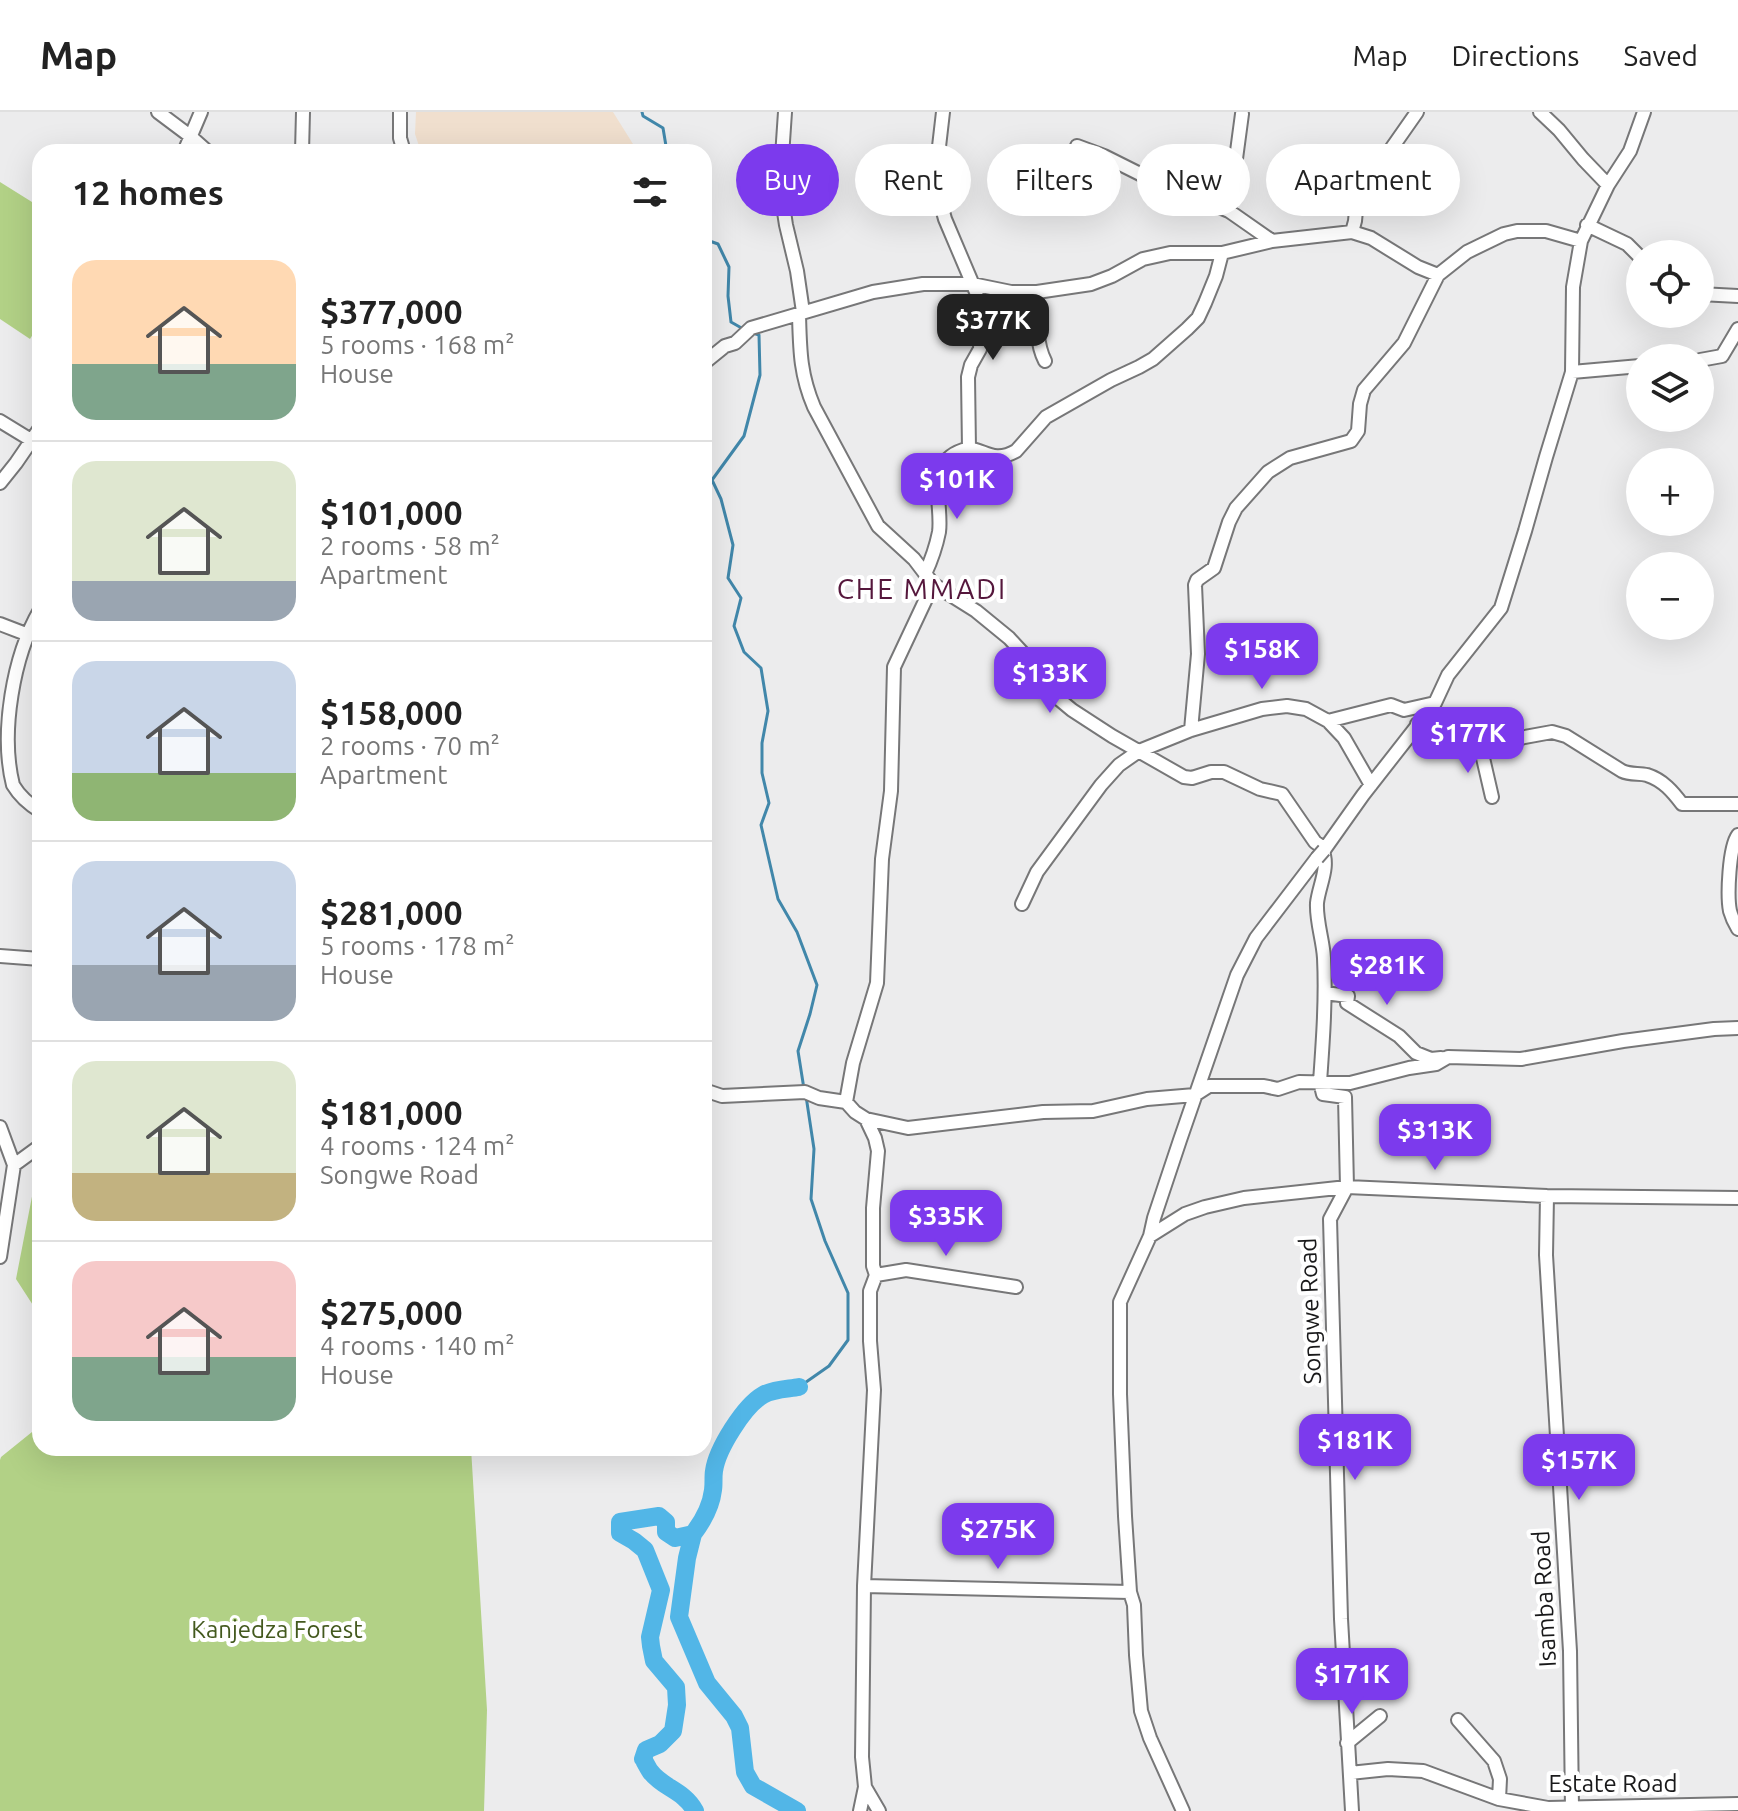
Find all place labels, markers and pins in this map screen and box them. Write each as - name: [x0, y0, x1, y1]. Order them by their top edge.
- pin: $377K: [937, 294, 1049, 362]
- pin: $101K: [901, 453, 1013, 521]
- pin: $158K: [1206, 623, 1318, 691]
- pin: $133K: [994, 647, 1106, 715]
- pin: $177K: [1412, 707, 1524, 775]
- pin: $281K: [1331, 939, 1443, 1007]
- pin: $313K: [1379, 1104, 1491, 1172]
- pin: $335K: [890, 1190, 1002, 1258]
- pin: $181K: [1299, 1414, 1411, 1482]
- pin: $157K: [1523, 1434, 1635, 1502]
- pin: $275K: [942, 1503, 1054, 1571]
- pin: $171K: [1296, 1648, 1408, 1716]

